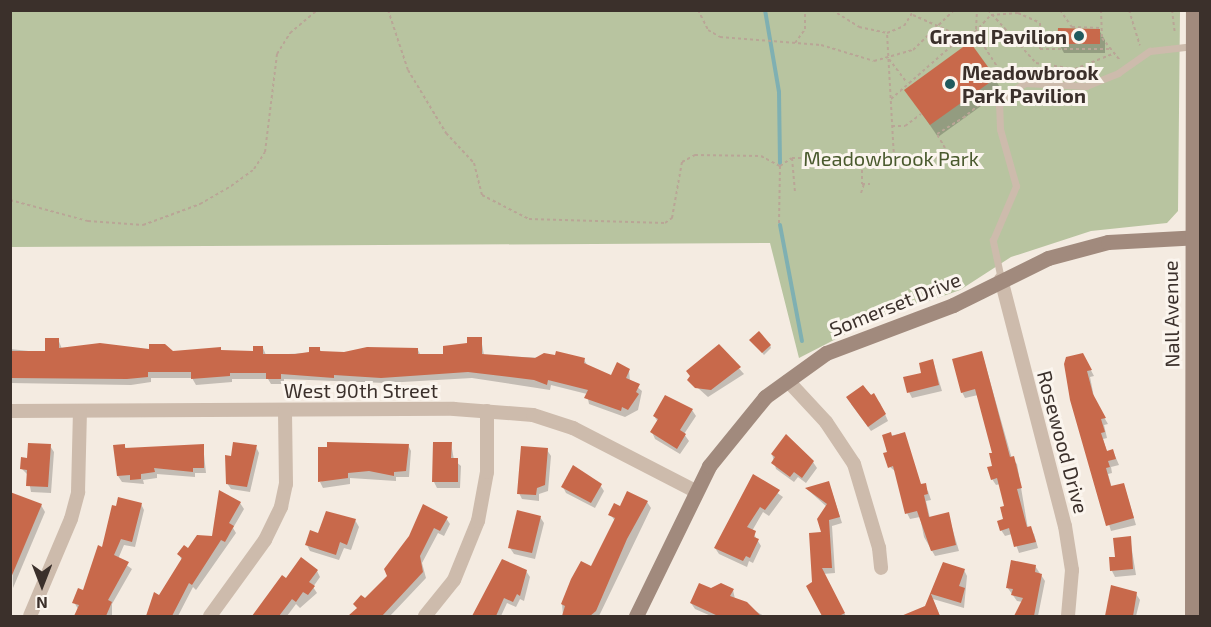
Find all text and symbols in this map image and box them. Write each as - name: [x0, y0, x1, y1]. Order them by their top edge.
- place label: Grand Pavilion: [930, 24, 1067, 48]
- marker: Grand Pavilion: [1072, 29, 1086, 43]
- place label: Meadowbrook Park Pavilion: [962, 60, 1099, 107]
- marker: Meadowbrook Park Pavilion: [943, 77, 957, 91]
- park label: Meadowbrook Park: [803, 146, 979, 170]
- street label: Nall Avenue: [1158, 260, 1184, 368]
- street label: Somerset Drive: [826, 267, 964, 341]
- street label: Rosewood Drive: [1032, 368, 1094, 516]
- street label: West 90th Street: [284, 378, 438, 402]
- north arrow: [12, 555, 72, 615]
- text: N: [36, 594, 48, 613]

